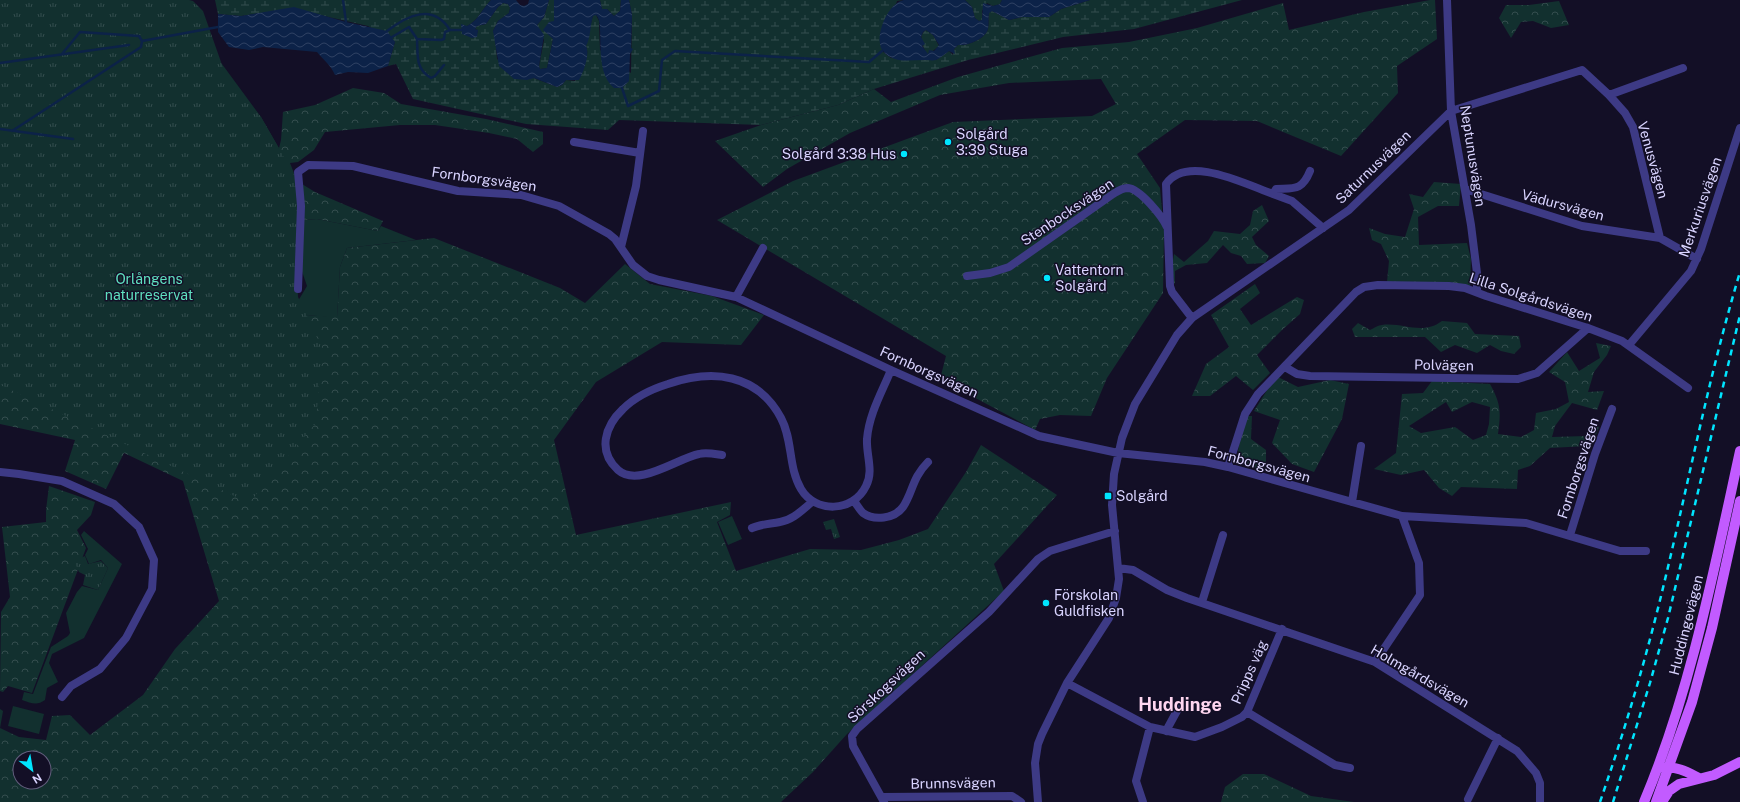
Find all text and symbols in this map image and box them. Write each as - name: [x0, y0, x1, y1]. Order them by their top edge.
- street label: Neptunusvägen: [1457, 104, 1489, 208]
- street label: Venusvägen: [1634, 120, 1672, 200]
- place label: Solgård 3:39 Stuga: [956, 126, 1028, 158]
- street label: Saturnusvägen: [1332, 127, 1414, 207]
- marker: Solgård 3:39 Stuga: [943, 137, 953, 147]
- place label: Solgård 3:38 Hus: [782, 146, 896, 162]
- marker: Solgård 3:38 Hus: [899, 149, 909, 159]
- street label: Merkuriusvägen: [1675, 155, 1725, 259]
- street label: Fornborgsvägen: [431, 164, 537, 194]
- street label: Stenbocksvägen: [1018, 175, 1116, 249]
- street label: Vädursvägen: [1520, 186, 1606, 224]
- place label: Vattentorn Solgård: [1055, 262, 1124, 294]
- street label: Lilla Solgårdsvägen: [1467, 269, 1595, 325]
- park label: Orlångens naturreservat: [105, 271, 193, 303]
- marker: Vattentorn Solgård: [1042, 273, 1052, 283]
- street label: Fornborgsvägen: [877, 343, 981, 401]
- street label: Polvägen: [1414, 356, 1474, 374]
- street label: Fornborgsvägen: [1554, 415, 1602, 521]
- street label: Fornborgsvägen: [1206, 443, 1312, 485]
- place label: Solgård: [1116, 488, 1168, 504]
- marker: Solgård: [1103, 491, 1113, 501]
- street label: Huddingevägen: [1666, 573, 1706, 677]
- place label: Förskolan Guldfisken: [1054, 587, 1124, 619]
- marker: Förskolan Guldfisken: [1041, 598, 1051, 608]
- street label: Pripps väg: [1228, 637, 1270, 706]
- street label: Holmgårdsvägen: [1368, 641, 1472, 711]
- street label: Sörskogsvägen: [844, 646, 928, 726]
- district label: Huddinge: [1138, 694, 1222, 715]
- north arrow: [12, 750, 52, 790]
- text: N: [30, 771, 44, 786]
- street label: Brunnsvägen: [910, 774, 996, 792]

